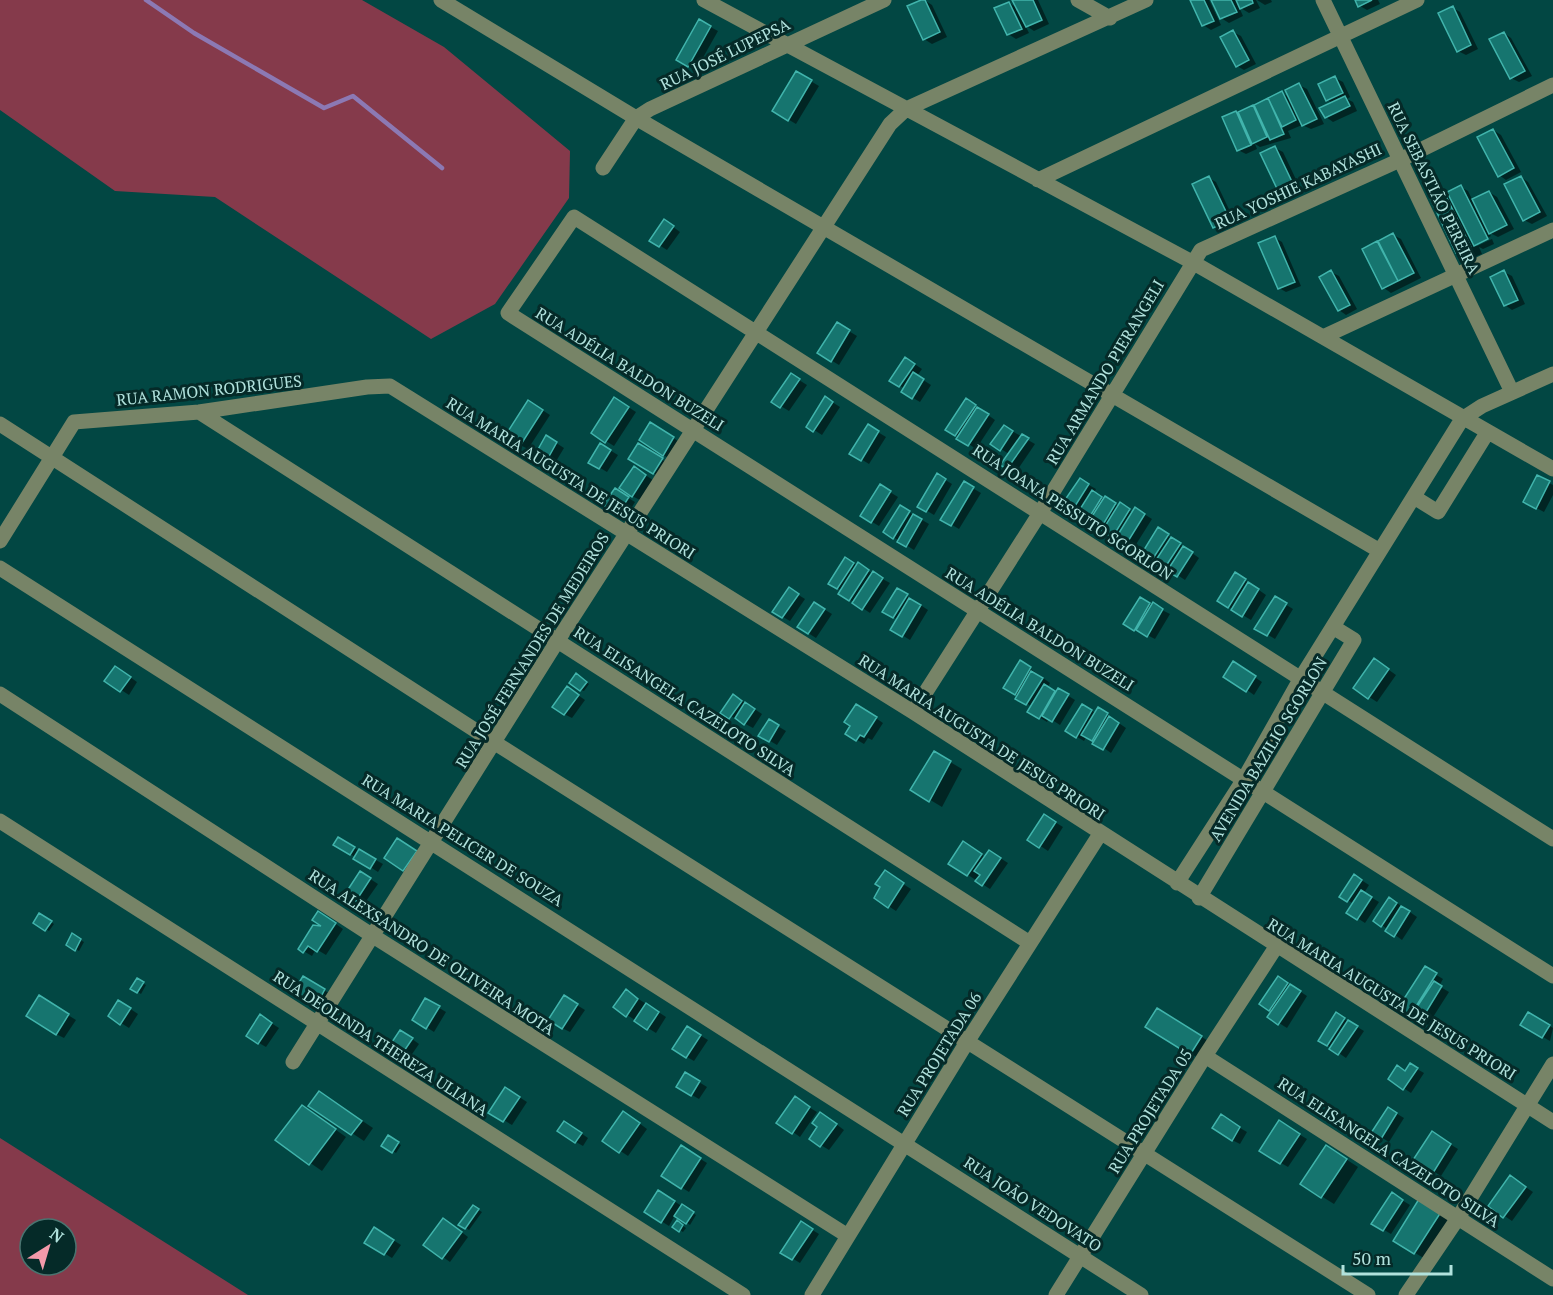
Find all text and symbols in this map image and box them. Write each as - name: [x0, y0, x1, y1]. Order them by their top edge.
- street label: RUA JOSÉ LUPEPSA: [656, 13, 794, 95]
- street label: RUA SEBASTIÃO PEREIRA: [1383, 98, 1485, 278]
- street label: RUA YOSHIE KABAYASHI: [1211, 138, 1385, 234]
- street label: RUA ARMANDO PIERANGELI: [1041, 276, 1169, 468]
- street label: RUA ADÉLIA BALDON BUZELI: [532, 302, 728, 436]
- street label: RUA RAMON RODRIGUES: [115, 369, 303, 411]
- street label: RUA MARIA AUGUSTA DE JESUS PRIORI: [442, 392, 700, 564]
- street label: RUA JOANA PESSUTO SGORLON: [969, 439, 1178, 585]
- street label: RUA JOSÉ FERNANDES DE MEDEIROS: [450, 528, 614, 772]
- street label: RUA ADÉLIA BALDON BUZELI: [942, 562, 1138, 696]
- street label: RUA ELISANGELA CAZELOTO SILVA: [570, 621, 800, 781]
- street label: RUA MARIA AUGUSTA DE JESUS PRIORI: [855, 649, 1109, 825]
- street label: AVENIDA BAZILIO SGORLON: [1204, 652, 1332, 845]
- street label: RUA MARIA PELICER DE SOUZA: [358, 769, 568, 911]
- street label: RUA ALEXSANDRO DE OLIVEIRA MOTA: [305, 864, 559, 1040]
- street label: RUA MARIA AUGUSTA DE JESUS PRIORI: [1263, 913, 1521, 1085]
- street label: RUA DEOLINDA THEREZA ULIANA: [269, 965, 493, 1121]
- street label: RUA PROJETADA 06: [892, 987, 986, 1120]
- street label: RUA PROJETADA 05: [1103, 1045, 1197, 1177]
- street label: RUA ELISANGELA CAZELOTO SILVA: [1274, 1072, 1504, 1232]
- street label: RUA JOÃO VEDOVATO: [960, 1151, 1106, 1257]
- north arrow: [18, 1217, 78, 1277]
- text: N: [46, 1223, 68, 1247]
- scale bar: [1343, 1238, 1451, 1276]
- text: 50 m: [1352, 1246, 1392, 1270]

